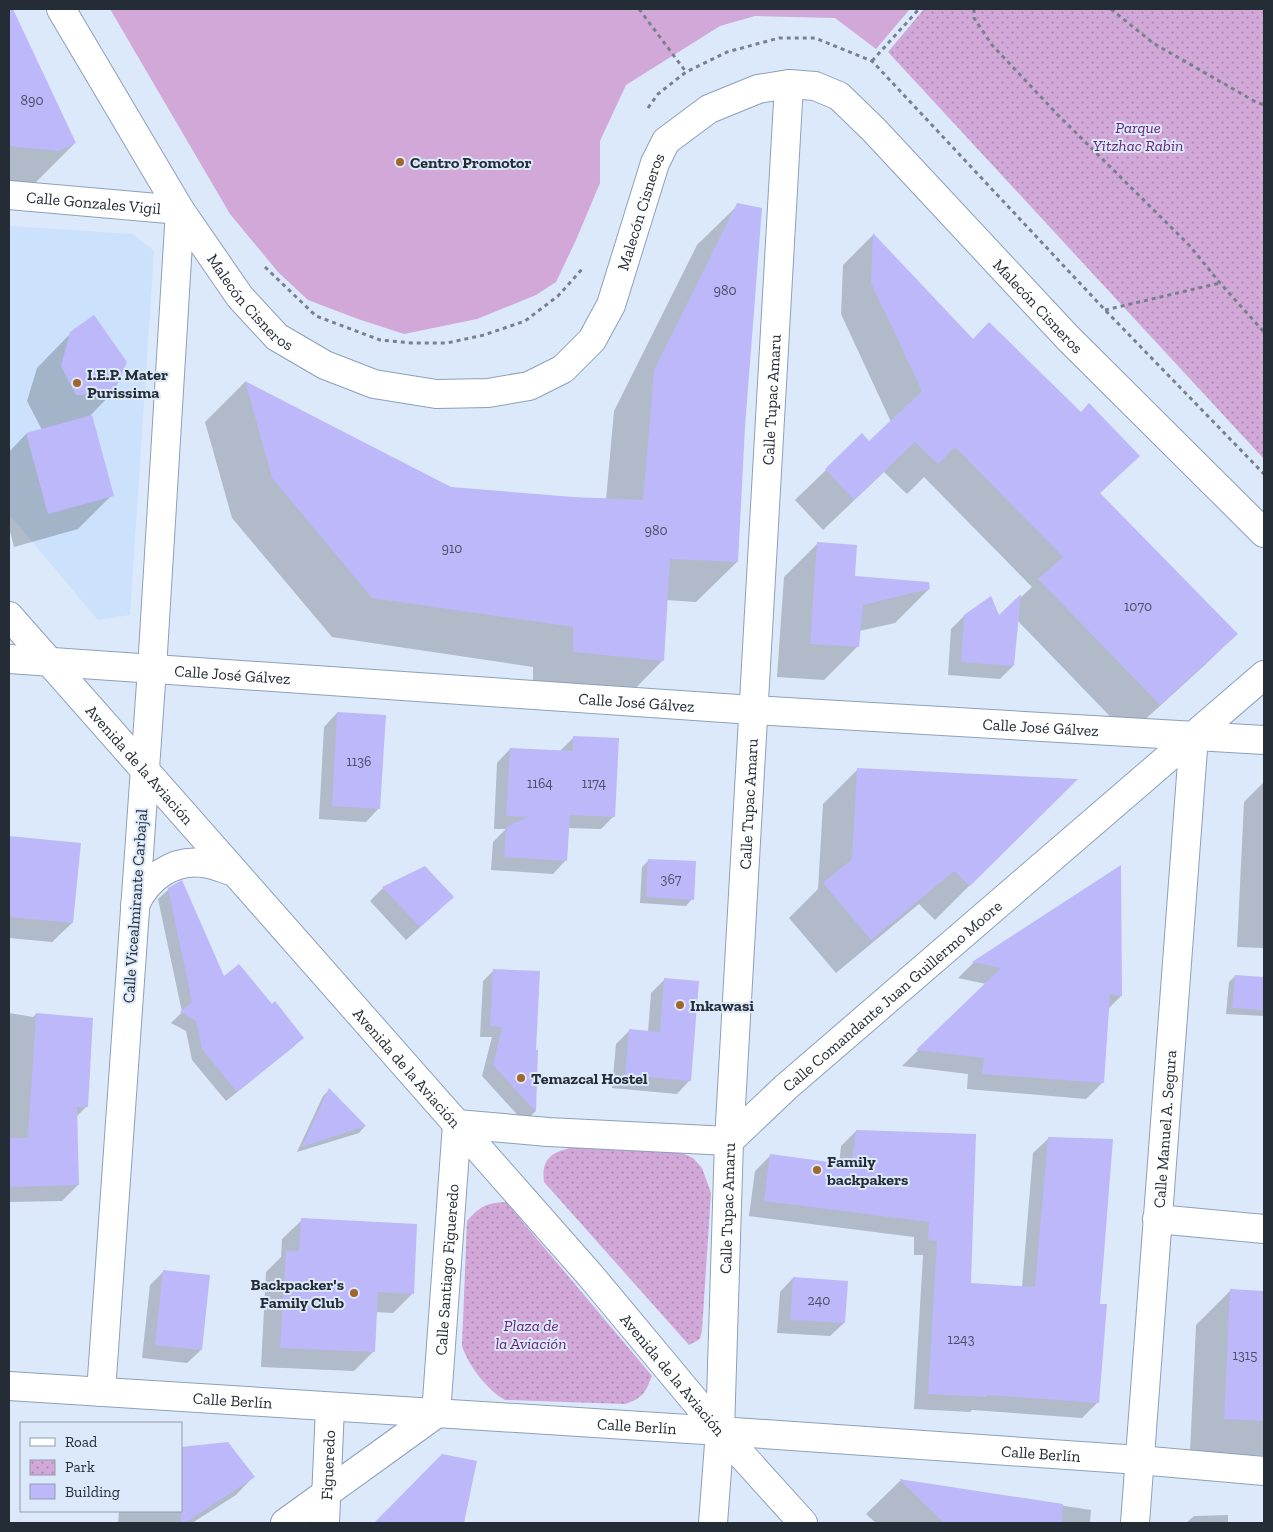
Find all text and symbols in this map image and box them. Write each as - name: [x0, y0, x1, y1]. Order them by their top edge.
- house number: 890: [20, 92, 44, 109]
- park label: Parque Yitzhac Rabin: [1093, 118, 1183, 155]
- street label: Malecón Cisneros: [613, 149, 668, 273]
- place label: Centro Promotor: [410, 153, 531, 172]
- marker: Centro Promotor: [394, 156, 406, 168]
- street label: Calle Gonzales Vigil: [25, 187, 162, 218]
- street label: Malecón Cisneros: [204, 250, 297, 354]
- street label: Malecón Cisneros: [990, 255, 1087, 357]
- house number: 980: [713, 282, 737, 299]
- street label: Calle Tupac Amaru: [758, 334, 784, 466]
- place label: I.E.P. Mater Purissima: [87, 365, 168, 402]
- marker: I.E.P. Mater Purissima: [71, 377, 83, 389]
- house number: 980: [644, 522, 668, 539]
- house number: 910: [442, 540, 462, 557]
- house number: 1070: [1124, 598, 1152, 615]
- street label: Calle José Gálvez: [174, 661, 291, 688]
- street label: Calle José Gálvez: [578, 689, 695, 715]
- street label: Avenida de la Aviación: [82, 701, 198, 829]
- street label: Calle José Gálvez: [982, 714, 1099, 740]
- street label: Calle Tupac Amaru: [735, 738, 761, 870]
- house number: 1136: [346, 753, 372, 770]
- house number: 1164: [527, 775, 553, 792]
- house number: 1174: [582, 775, 607, 792]
- street label: Calle Vicealmirante Carbajal: [119, 808, 151, 1004]
- house number: 367: [661, 871, 682, 888]
- street label: Calle Comandante Juan Guillermo Moore: [778, 896, 1006, 1095]
- place label: Inkawasi: [690, 996, 754, 1015]
- marker: Inkawasi: [674, 999, 686, 1011]
- street label: Avenida de la Aviación: [349, 1004, 465, 1132]
- street label: Calle Manuel A. Segura: [1149, 1049, 1180, 1209]
- place label: Temazcal Hostel: [531, 1069, 648, 1088]
- marker: Temazcal Hostel: [515, 1072, 527, 1084]
- street label: Calle Tupac Amaru: [715, 1143, 738, 1274]
- place label: Family backpakers: [826, 1152, 908, 1189]
- marker: Family backpakers: [811, 1164, 823, 1176]
- street label: Calle Santiago Figueredo: [431, 1183, 462, 1356]
- place label: Backpacker's Family Club: [251, 1275, 344, 1312]
- marker: Backpacker's Family Club: [348, 1287, 360, 1299]
- house number: 240: [808, 1292, 830, 1309]
- street label: Avenida de la Aviación: [617, 1309, 730, 1440]
- park label: Plaza de la Aviación: [495, 1316, 567, 1353]
- house number: 1243: [948, 1331, 975, 1348]
- house number: 1315: [1233, 1347, 1257, 1364]
- street label: Calle Berlín: [192, 1388, 274, 1412]
- street label: Calle Berlín: [596, 1414, 678, 1438]
- legend: [20, 1422, 182, 1512]
- street label: Figueredo: [316, 1430, 338, 1500]
- text: Road: [65, 1433, 98, 1451]
- street label: Calle Berlín: [1000, 1441, 1082, 1465]
- text: Park: [65, 1458, 95, 1476]
- text: Building: [65, 1483, 120, 1501]

